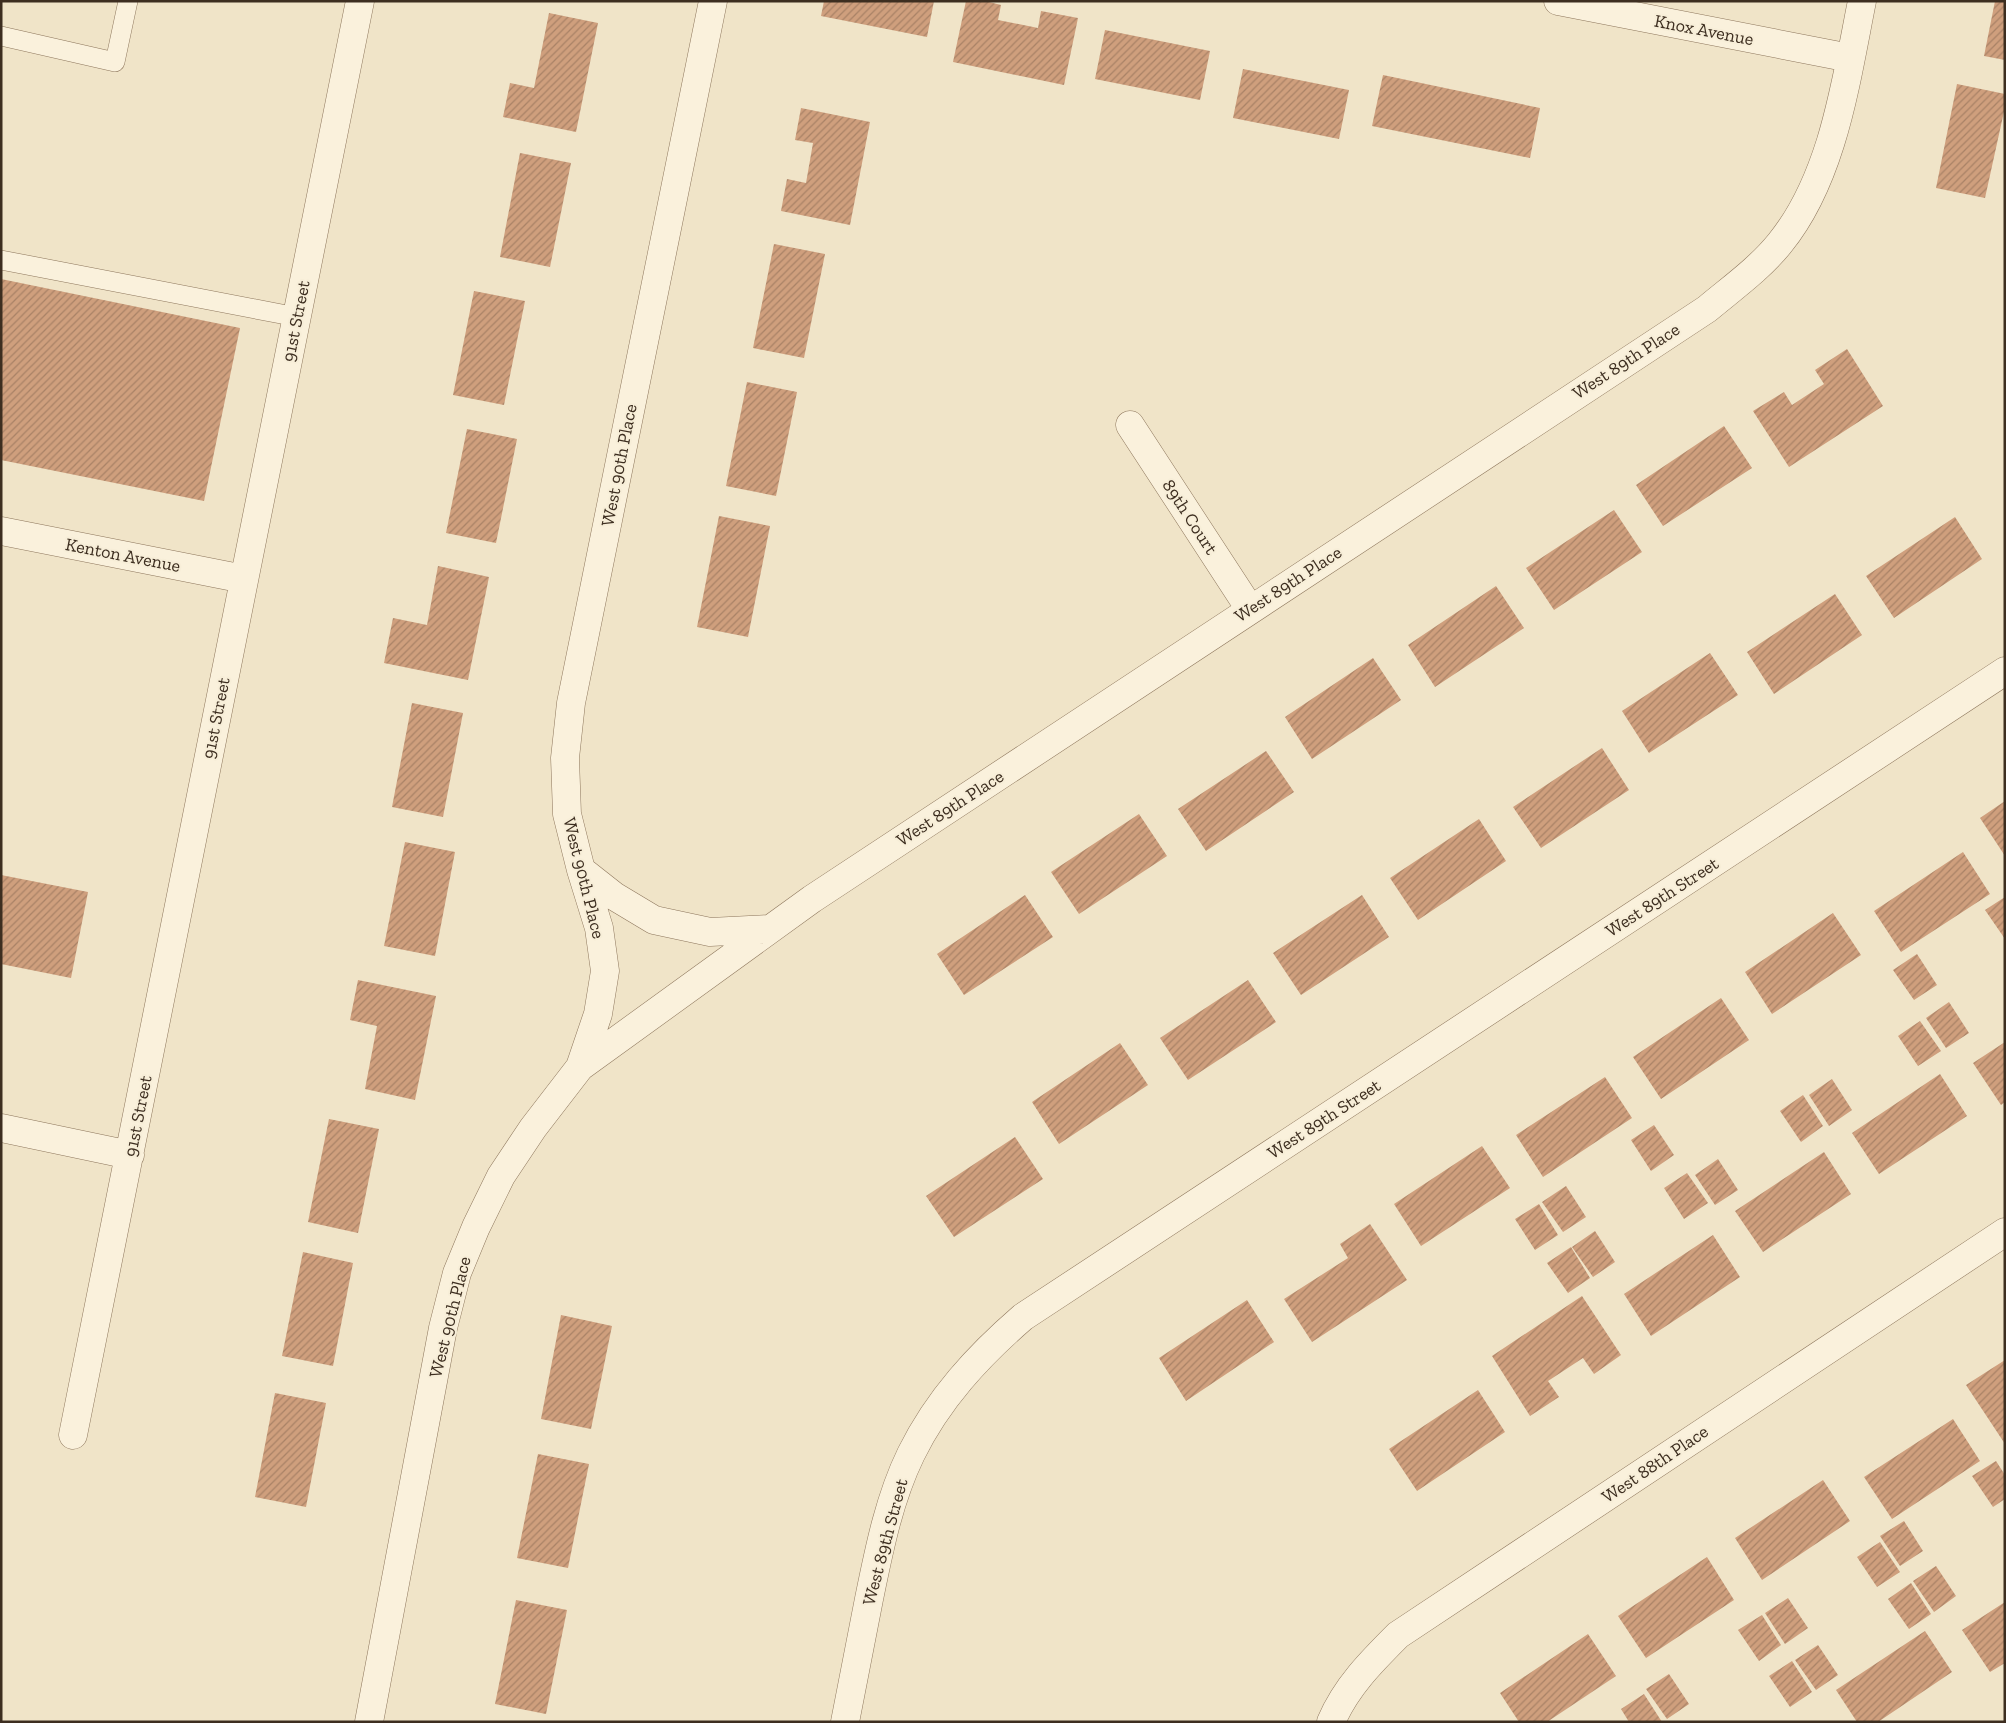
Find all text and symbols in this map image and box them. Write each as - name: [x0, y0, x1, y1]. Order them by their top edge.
- street label: Knox Avenue: [1653, 10, 1755, 50]
- street label: 91st Street: [277, 278, 315, 364]
- street label: West 89th Place: [1568, 318, 1684, 404]
- street label: West 90th Place: [596, 402, 642, 528]
- street label: 89th Court: [1158, 475, 1223, 559]
- street label: Kenton Avenue: [64, 533, 182, 577]
- street label: West 89th Place: [1230, 541, 1346, 627]
- street label: 91st Street: [197, 675, 235, 761]
- street label: West 89th Place: [892, 765, 1008, 851]
- street label: West 90th Place: [558, 815, 610, 941]
- street label: West 89th Street: [1601, 852, 1723, 942]
- street label: 91st Street: [119, 1073, 157, 1159]
- street label: West 89th Street: [1263, 1074, 1385, 1164]
- street label: West 90th Place: [424, 1254, 476, 1380]
- street label: West 88th Place: [1598, 1420, 1712, 1508]
- street label: West 89th Street: [857, 1476, 913, 1608]

